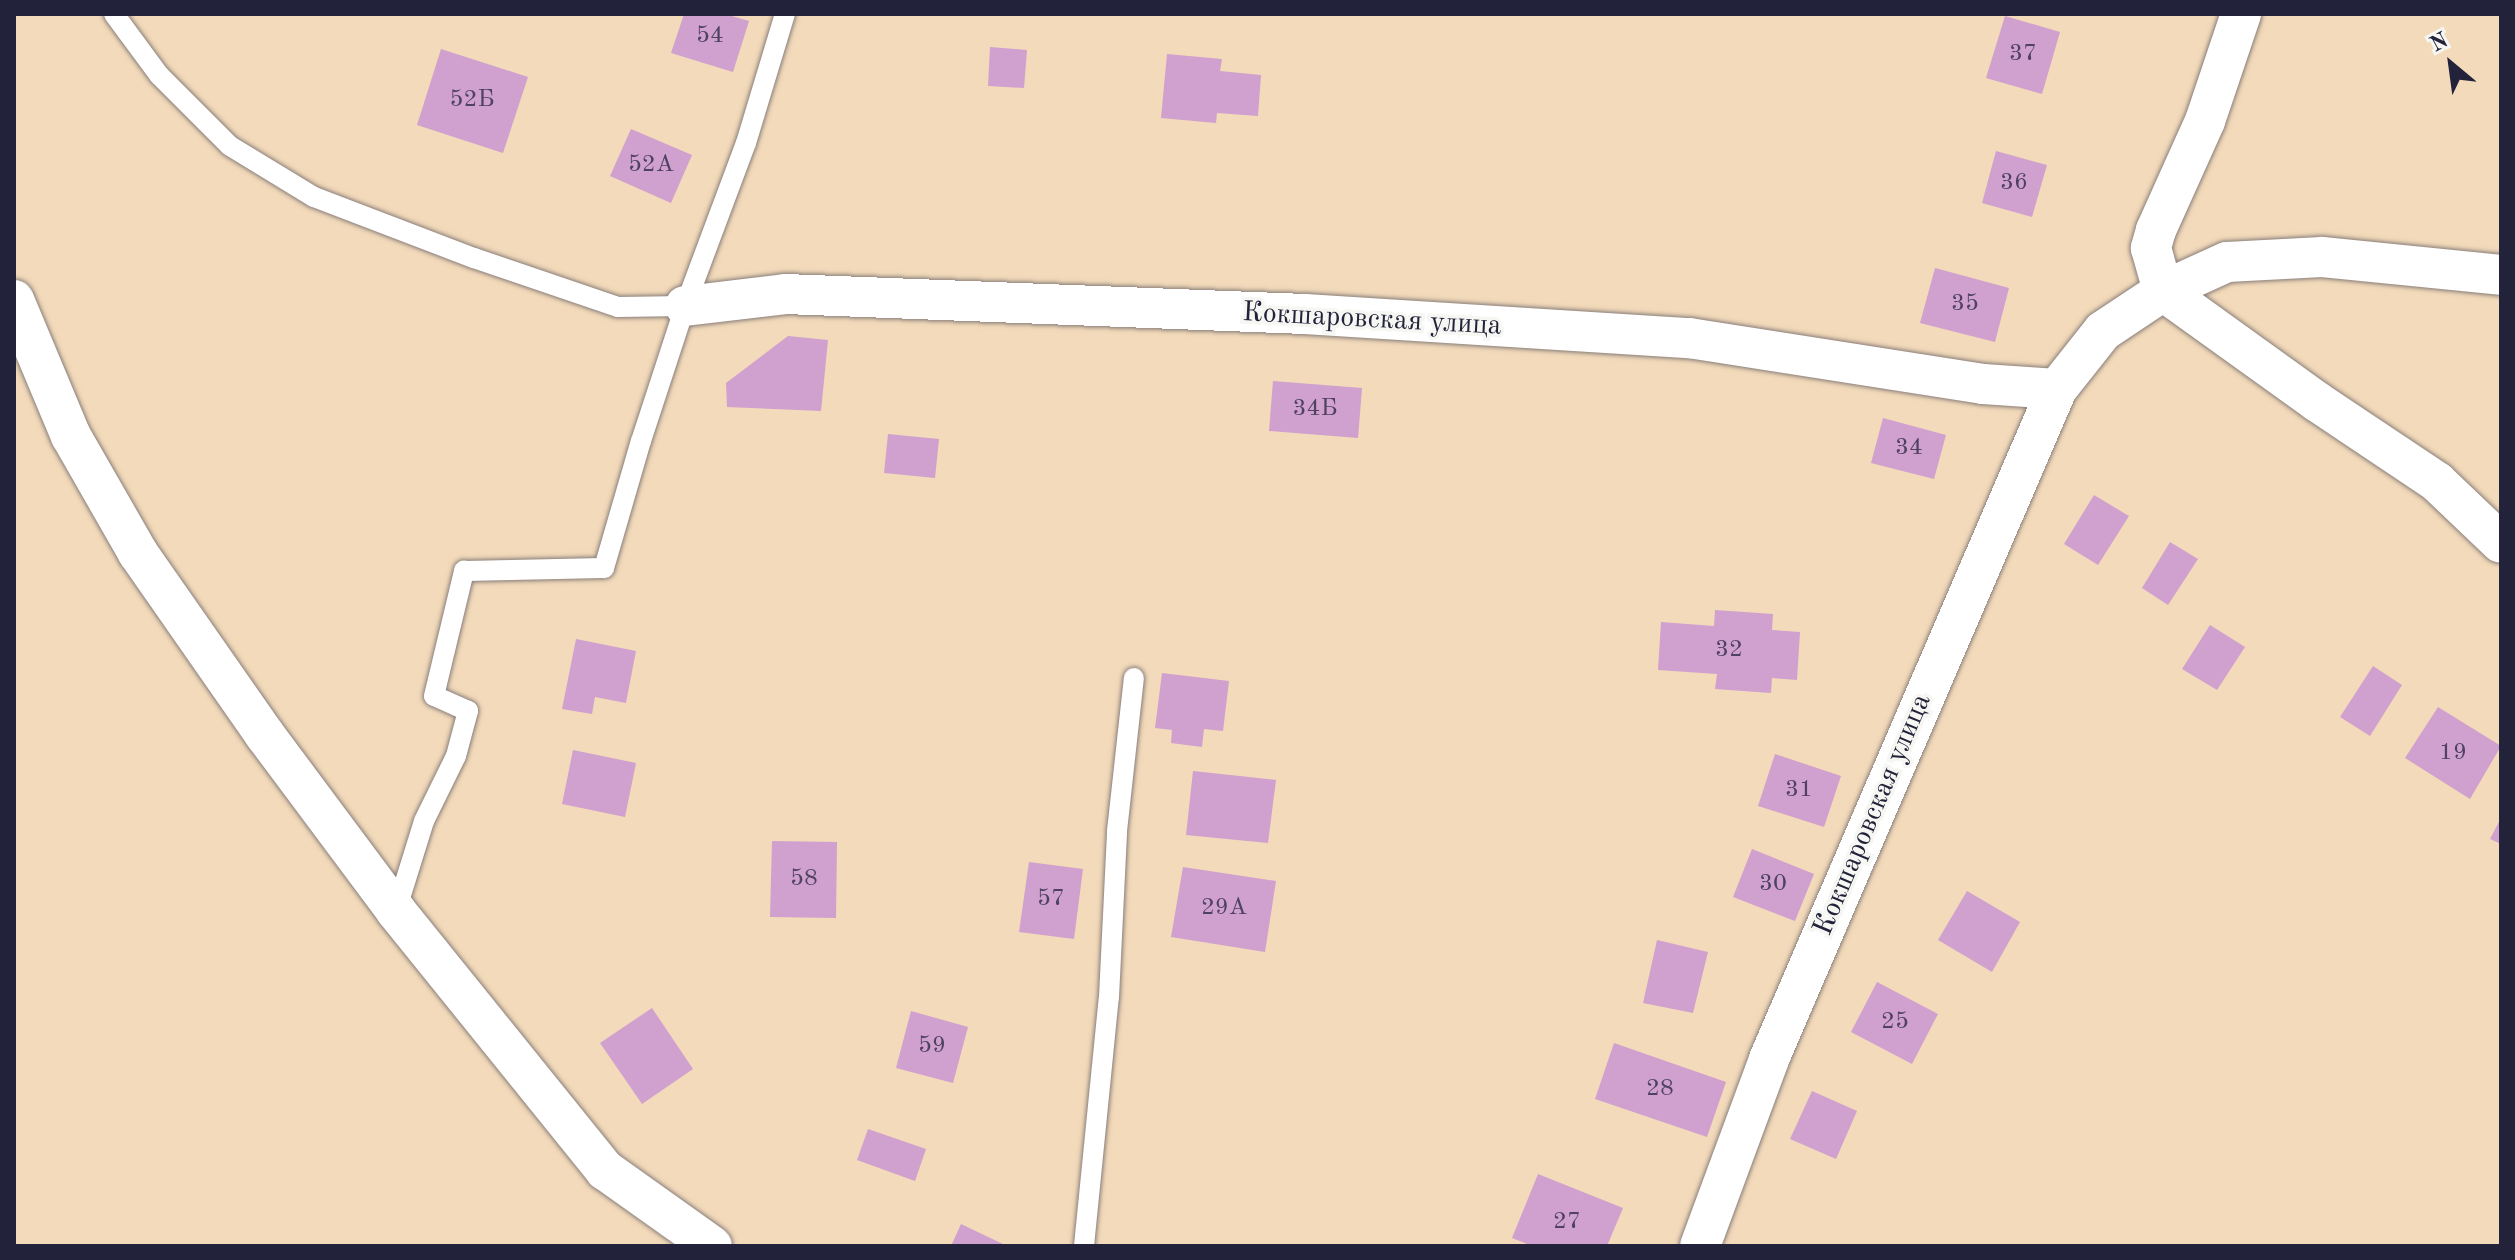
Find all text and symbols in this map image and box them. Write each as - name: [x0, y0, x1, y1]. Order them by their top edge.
- house number: 54: [696, 23, 724, 51]
- north arrow: [2411, 24, 2491, 104]
- text: N: [2427, 29, 2452, 57]
- house number: 37: [2009, 41, 2037, 69]
- house number: 52Б: [450, 87, 494, 115]
- house number: 52А: [628, 152, 674, 180]
- house number: 36: [2000, 170, 2028, 198]
- house number: 35: [1951, 291, 1979, 319]
- street label: Кокшаровская улица: [1242, 296, 1502, 344]
- house number: 34Б: [1293, 396, 1337, 424]
- house number: 34: [1895, 435, 1923, 463]
- house number: 32: [1715, 637, 1743, 665]
- street label: Кокшаровская улица: [1807, 689, 1939, 941]
- house number: 19: [2439, 740, 2467, 768]
- house number: 31: [1785, 777, 1813, 805]
- house number: 58: [790, 866, 818, 894]
- house number: 30: [1759, 871, 1787, 899]
- house number: 57: [1037, 886, 1065, 914]
- house number: 29А: [1201, 895, 1247, 923]
- house number: 25: [1881, 1009, 1909, 1037]
- house number: 59: [918, 1033, 946, 1061]
- house number: 28: [1646, 1076, 1674, 1104]
- house number: 27: [1553, 1209, 1581, 1237]

